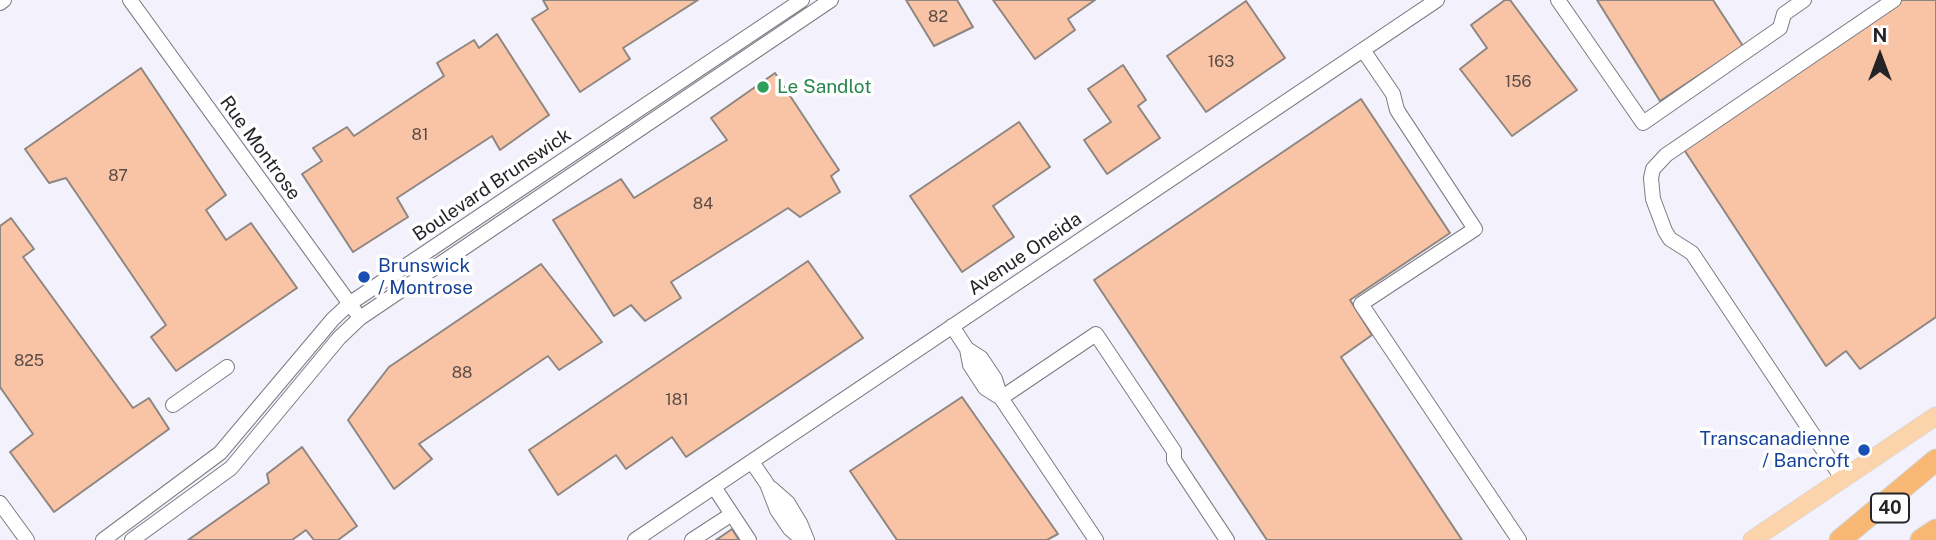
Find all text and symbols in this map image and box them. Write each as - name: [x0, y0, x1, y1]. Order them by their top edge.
- house number: 82: [928, 7, 948, 27]
- north arrow: [1845, 21, 1915, 91]
- text: N: [1873, 24, 1887, 46]
- house number: 163: [1208, 52, 1234, 72]
- house number: 156: [1505, 72, 1531, 92]
- place label: Le Sandlot: [777, 76, 872, 98]
- marker: Le Sandlot: [755, 79, 771, 95]
- street label: Rue Montrose: [215, 92, 305, 204]
- street label: Boulevard Brunswick: [409, 124, 575, 246]
- house number: 81: [412, 125, 428, 145]
- house number: 87: [108, 166, 128, 186]
- house number: 84: [693, 194, 713, 214]
- street label: Avenue Oneida: [964, 208, 1086, 300]
- place label: Brunswick / Montrose: [378, 255, 473, 299]
- marker: Brunswick / Montrose: [356, 269, 372, 285]
- house number: 825: [14, 351, 44, 371]
- house number: 88: [452, 363, 472, 383]
- house number: 181: [665, 390, 689, 410]
- place label: Transcanadienne / Bancroft: [1700, 428, 1850, 472]
- marker: Transcanadienne / Bancroft: [1856, 442, 1872, 458]
- road number: 40: [1871, 494, 1909, 522]

